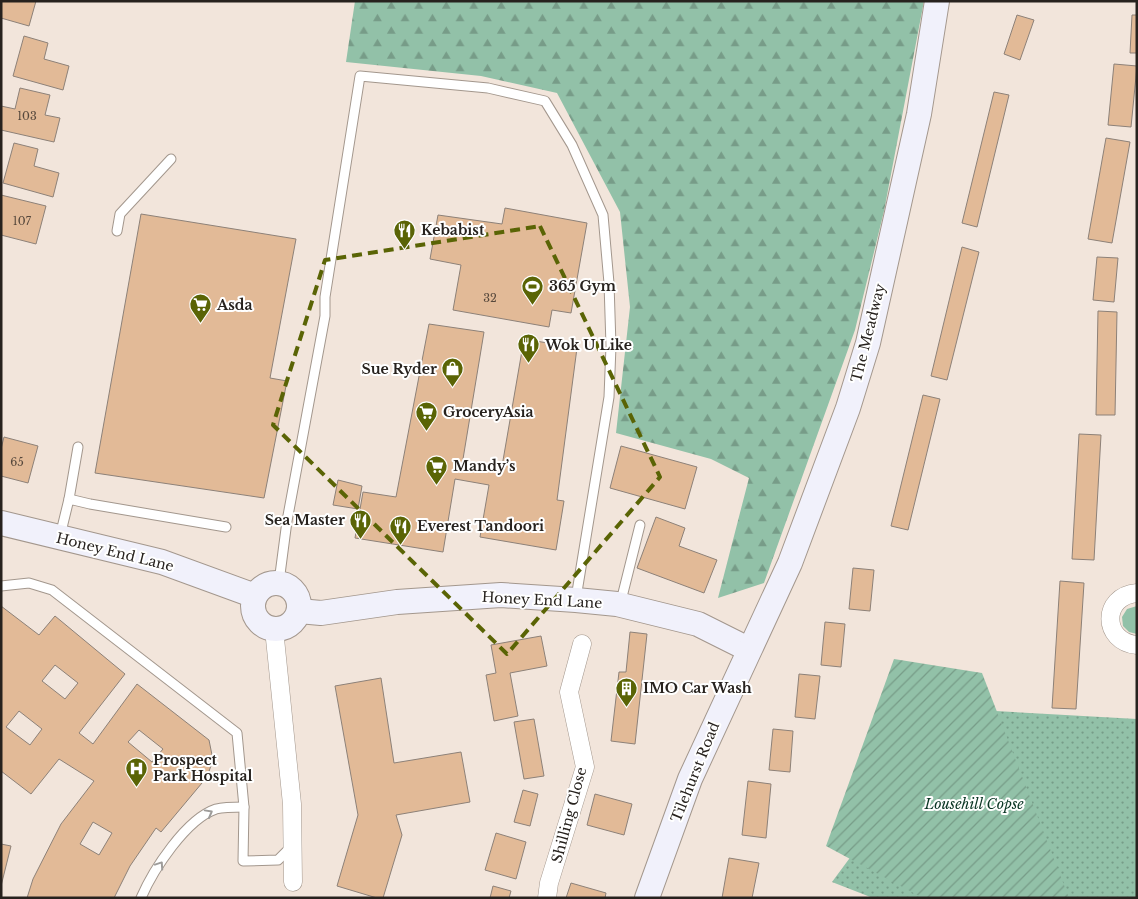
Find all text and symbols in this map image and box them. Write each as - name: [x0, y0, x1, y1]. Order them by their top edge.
- house number: 103: [17, 109, 37, 123]
- house number: 107: [13, 214, 32, 228]
- restaurant icon: Kebabist: [393, 218, 417, 249]
- place label: Kebabist: [421, 221, 485, 239]
- sports icon: 365 Gym: [521, 274, 545, 305]
- place label: 365 Gym: [549, 277, 617, 295]
- street label: The Meadway: [847, 282, 889, 384]
- house number: 32: [483, 291, 497, 305]
- supermarket icon: Asda: [189, 293, 213, 324]
- place label: Asda: [216, 296, 253, 314]
- restaurant icon: Wok U Like: [517, 333, 541, 364]
- place label: Wok U Like: [544, 336, 632, 354]
- shop icon: Sue Ryder: [441, 357, 465, 388]
- place label: Sue Ryder: [361, 360, 437, 378]
- supermarket icon: GroceryAsia: [415, 400, 439, 431]
- place label: GroceryAsia: [443, 403, 534, 421]
- supermarket icon: Mandy’s: [425, 454, 449, 485]
- house number: 65: [10, 455, 24, 469]
- place label: Mandy’s: [453, 457, 516, 475]
- restaurant icon: Sea Master: [349, 508, 373, 539]
- place label: Sea Master: [265, 511, 345, 529]
- restaurant icon: Everest Tandoori: [389, 514, 413, 545]
- place label: Everest Tandoori: [417, 517, 544, 535]
- street label: Honey End Lane: [54, 529, 176, 575]
- street label: Honey End Lane: [481, 588, 603, 612]
- building icon: IMO Car Wash: [615, 676, 639, 707]
- place label: IMO Car Wash: [643, 679, 752, 697]
- street label: Tilehurst Road: [667, 719, 724, 825]
- place label: Prospect Park Hospital: [153, 751, 253, 785]
- hospital icon: Prospect Park Hospital: [125, 756, 149, 787]
- street label: Shilling Close: [548, 765, 590, 865]
- park label: Lousehill Copse: [923, 795, 1024, 813]
- one-way arrow: [204, 809, 213, 819]
- one-way arrow: [154, 862, 163, 871]

